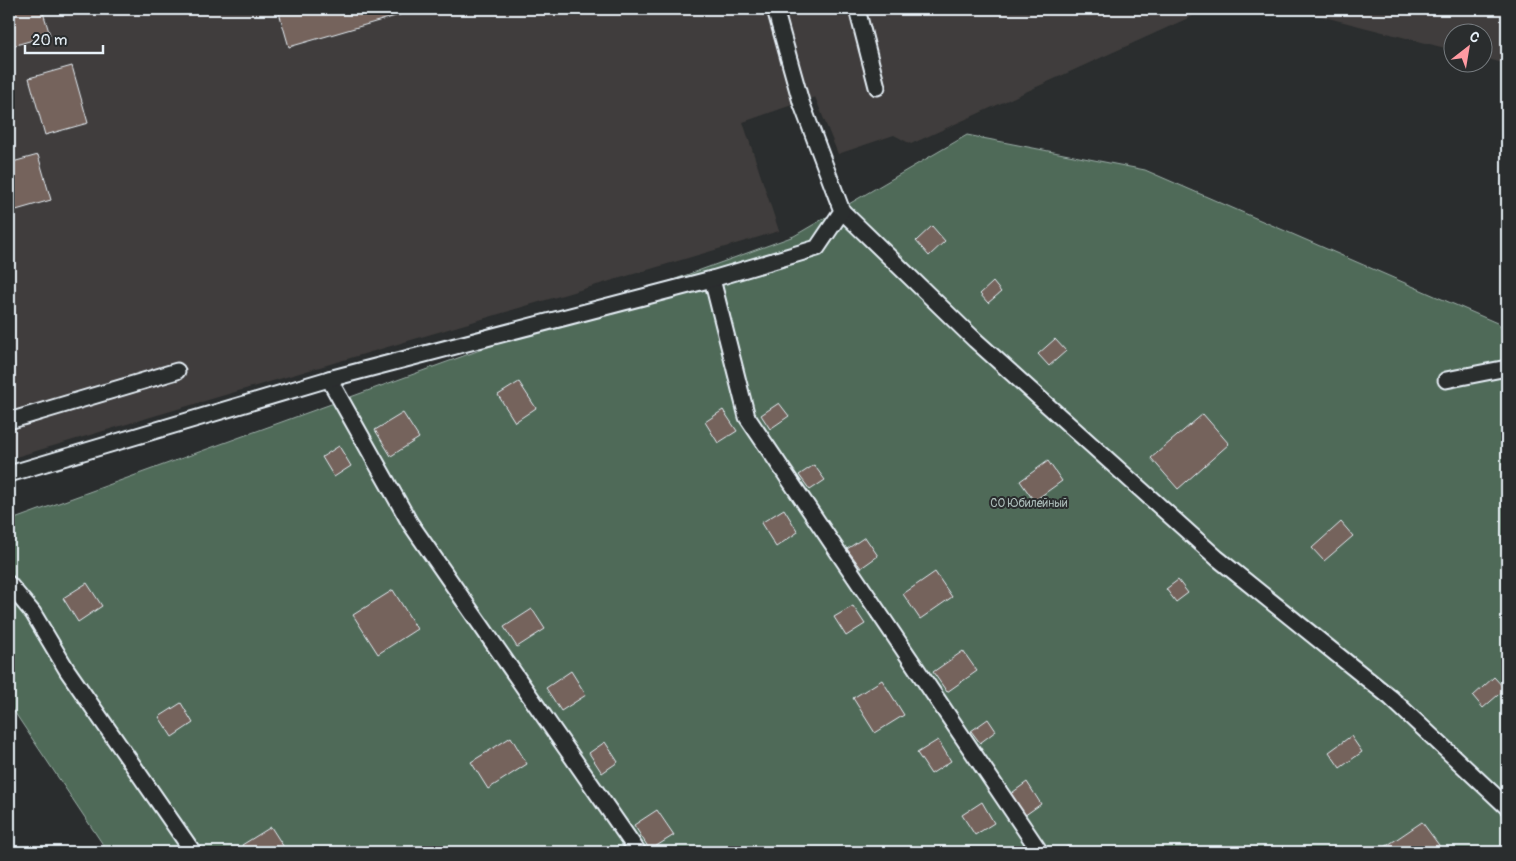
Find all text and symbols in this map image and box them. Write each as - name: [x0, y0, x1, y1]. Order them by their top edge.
- scale bar: [25, 22, 102, 54]
- north arrow: [1444, 22, 1494, 72]
- text: С: [1466, 28, 1483, 47]
- text: 20 m: [32, 31, 67, 50]
- park label: СО Юбилейный: [990, 496, 1068, 511]

